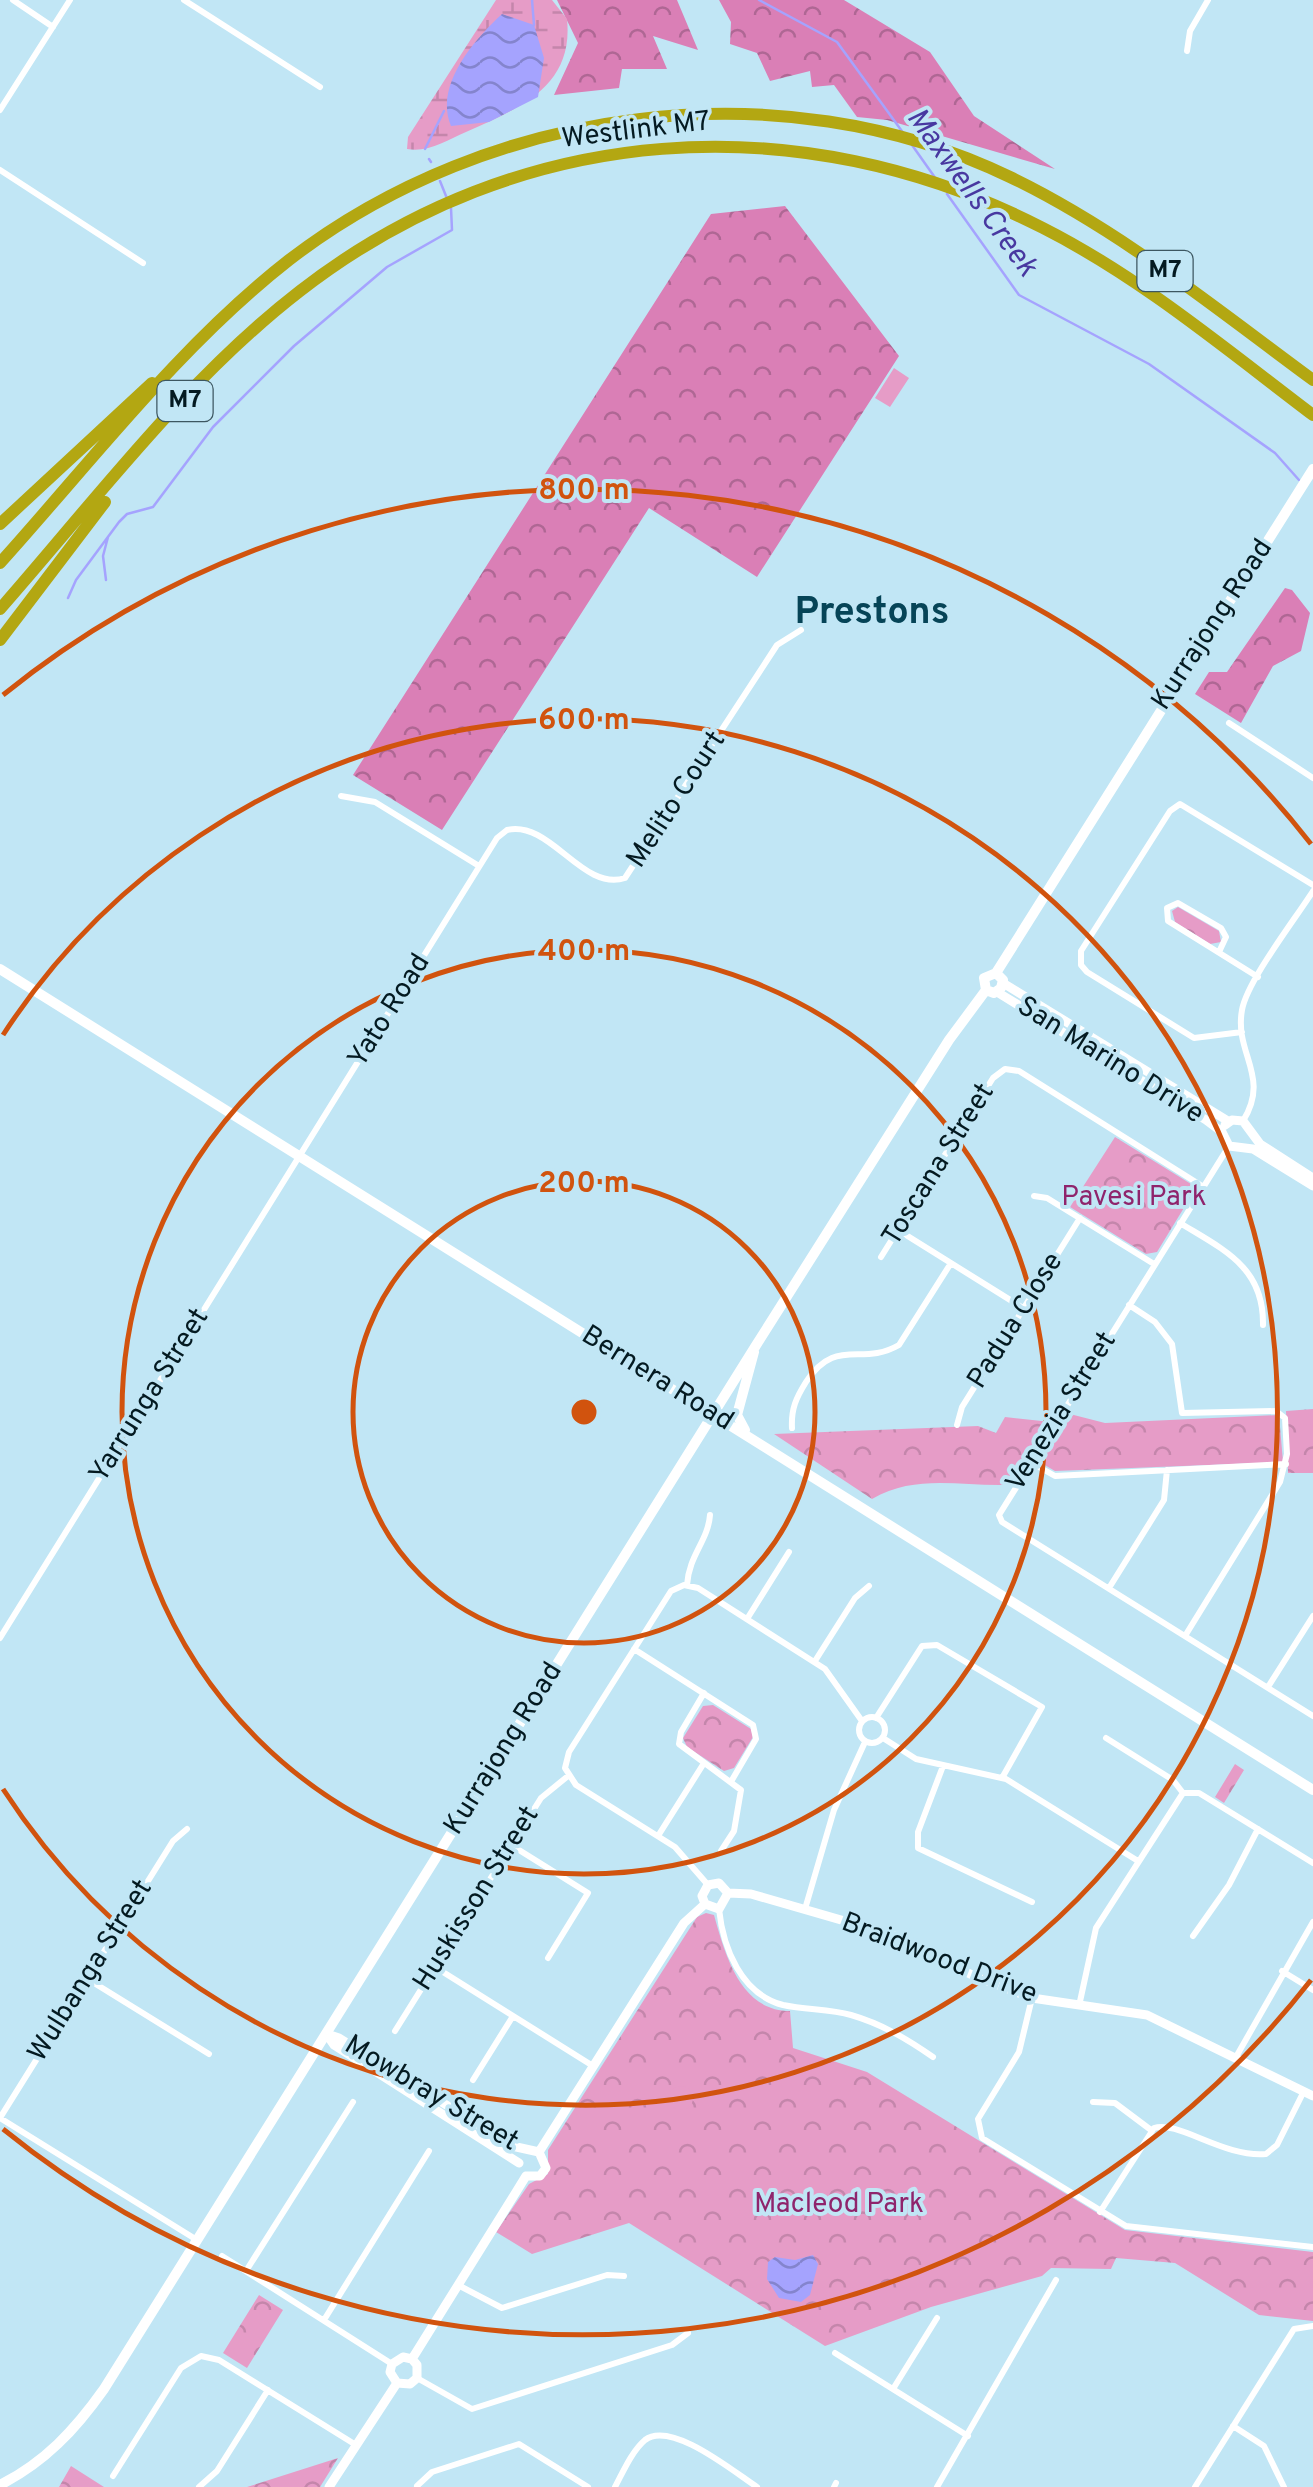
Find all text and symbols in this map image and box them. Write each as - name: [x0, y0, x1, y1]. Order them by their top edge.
- water label: Maxwells Creek: [897, 102, 1045, 285]
- street label: Westlink M7: [560, 104, 712, 158]
- road number: M7: [1138, 251, 1192, 291]
- road number: M7: [158, 381, 212, 421]
- text: 800 m: [538, 473, 630, 510]
- street label: Kurrajong Road: [1144, 533, 1282, 717]
- district label: Prestons: [794, 589, 950, 638]
- text: 600 m: [538, 703, 630, 740]
- street label: Melito Court: [619, 725, 735, 875]
- text: 400 m: [538, 934, 630, 971]
- street label: Yato Road: [341, 947, 439, 1075]
- street label: San Marino Drive: [1010, 989, 1210, 1133]
- street label: Toscana Street: [875, 1077, 1003, 1253]
- text: 200 m: [538, 1166, 630, 1203]
- park label: Pavesi Park: [1061, 1180, 1207, 1216]
- street label: Padua Close: [960, 1246, 1072, 1396]
- street label: Yarrunga Street: [82, 1302, 218, 1490]
- street label: Bernera Road: [574, 1318, 740, 1440]
- street label: Venezia Street: [999, 1325, 1125, 1499]
- centre of rings: [566, 1394, 602, 1430]
- street label: Kurrajong Road: [437, 1656, 571, 1842]
- street label: Huskisson Street: [406, 1800, 548, 1998]
- street label: Wulbanga Street: [21, 1873, 161, 2069]
- street label: Braidwood Drive: [836, 1905, 1042, 2013]
- street label: Mowbray Street: [337, 2028, 525, 2160]
- park label: Macleod Park: [754, 2187, 924, 2223]

